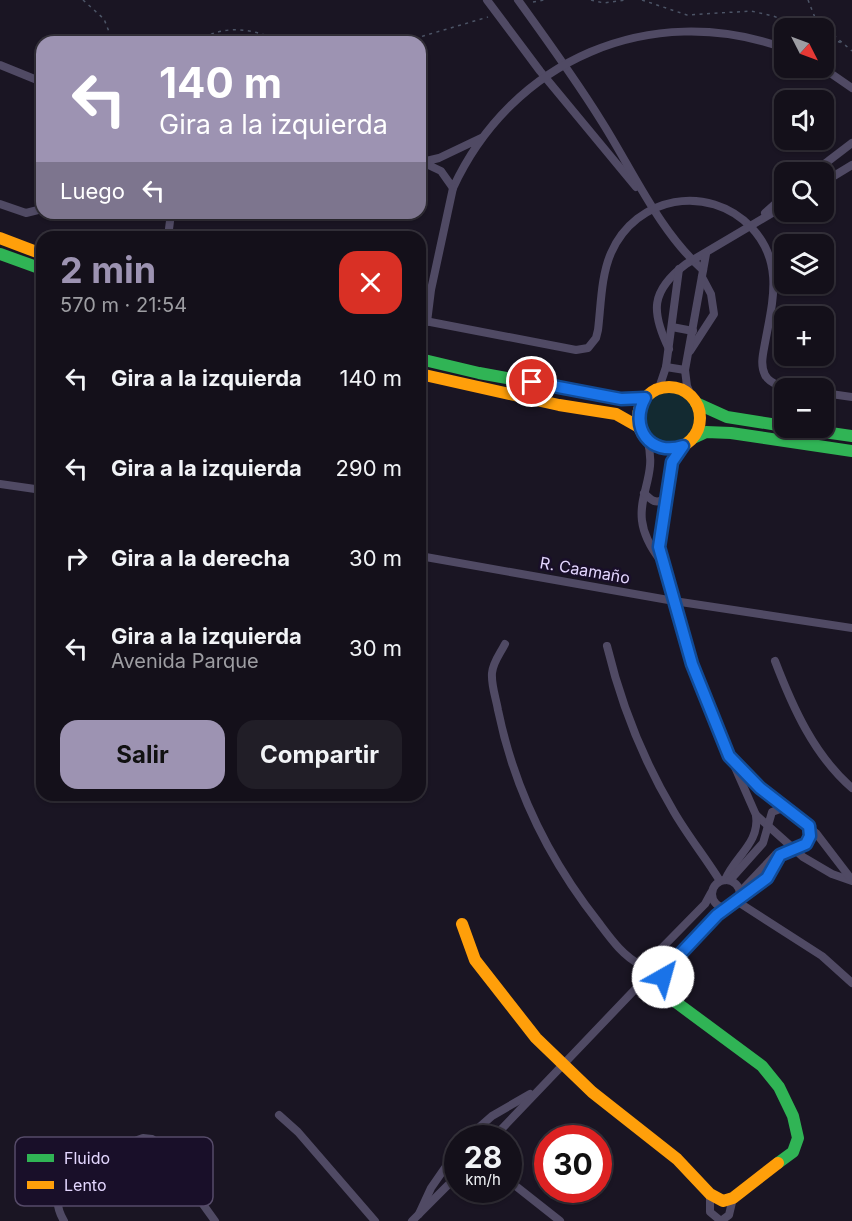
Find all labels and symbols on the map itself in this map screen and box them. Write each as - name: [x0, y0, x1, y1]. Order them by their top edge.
- north arrow: [774, 18, 834, 78]
- pin: [506, 356, 557, 407]
- street label: R. Caamaño: [538, 552, 632, 588]
- position arrow: [631, 945, 695, 1009]
- speed limit sign: 30: [534, 1125, 612, 1203]
- legend: [15, 1137, 213, 1206]
- text: Fluido: [64, 1148, 110, 1168]
- text: Lento: [64, 1175, 107, 1195]

